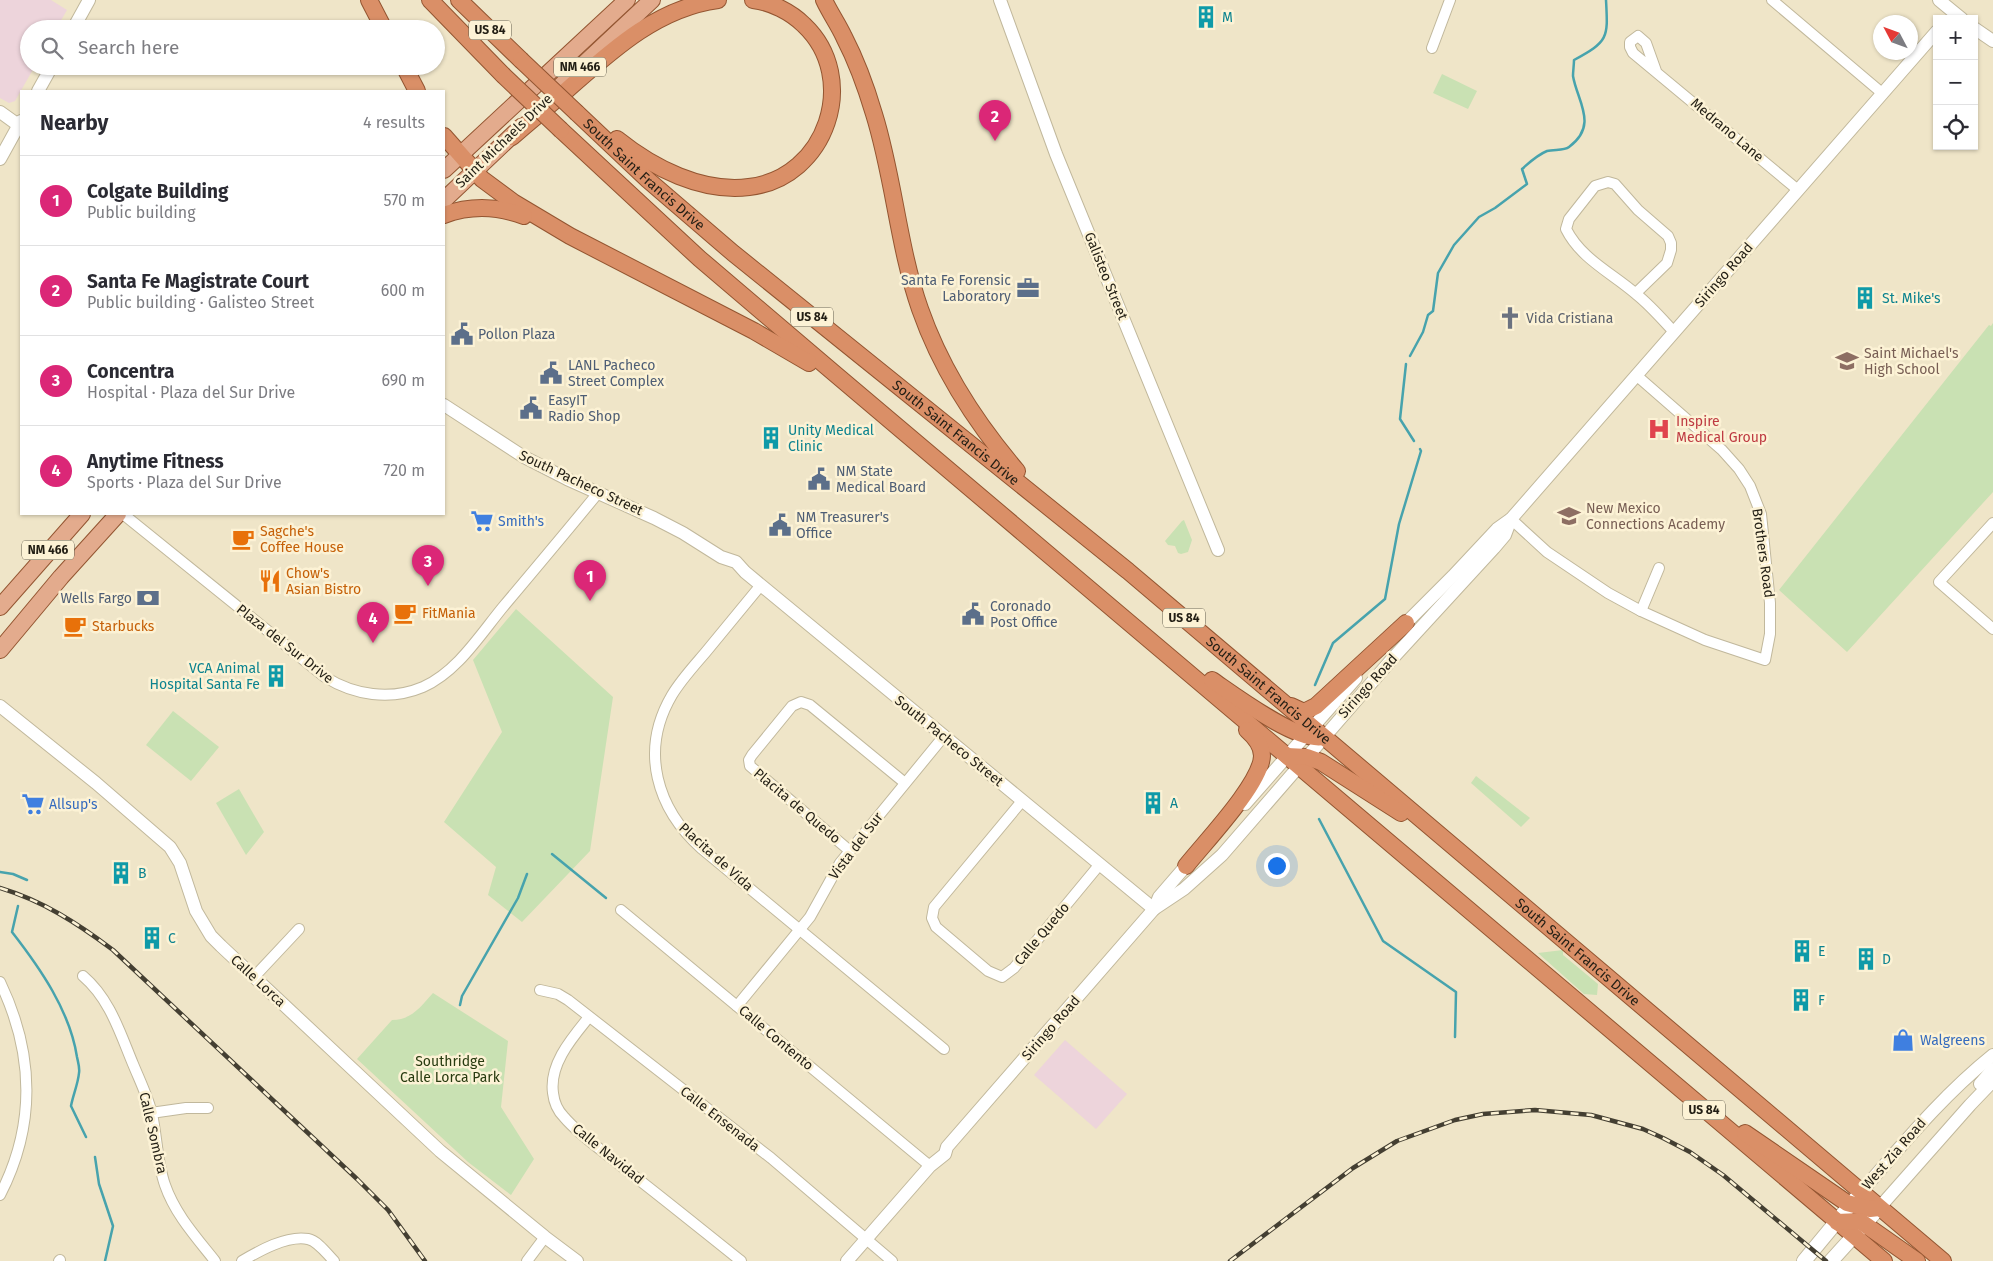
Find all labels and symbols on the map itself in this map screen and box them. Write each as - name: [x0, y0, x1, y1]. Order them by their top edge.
- building icon: M: [1193, 4, 1219, 30]
- place label: M: [1222, 9, 1233, 26]
- north arrow: [1873, 15, 1918, 60]
- road number: US 84: [469, 20, 511, 40]
- road number: NM 466: [554, 58, 606, 76]
- street label: Saint Michaels Drive: [452, 90, 556, 192]
- street label: Medrano Lane: [1687, 95, 1767, 165]
- pin: 2: [979, 100, 1011, 141]
- street label: South Saint Francis Drive: [580, 115, 709, 234]
- street label: Galisteo Street: [1081, 230, 1132, 323]
- street label: Siringo Road: [1691, 239, 1757, 311]
- place label: Santa Fe Forensic Laboratory: [901, 272, 1011, 305]
- office icon: Santa Fe Forensic Laboratory: [1015, 275, 1041, 301]
- building icon: St. Mike's: [1852, 285, 1878, 311]
- place label: St. Mike's: [1882, 290, 1941, 307]
- church icon: Vida Cristiana: [1497, 305, 1523, 331]
- road number: US 84: [791, 308, 833, 326]
- place label: Vida Cristiana: [1526, 310, 1613, 327]
- public building icon: Pollon Plaza: [449, 321, 475, 347]
- place label: Pollon Plaza: [478, 326, 555, 343]
- place label: Saint Michael's High School: [1864, 345, 1959, 378]
- school or university icon: Saint Michael's High School: [1834, 348, 1860, 374]
- place label: LANL Pacheco Street Complex: [568, 357, 664, 390]
- public building icon: LANL Pacheco Street Complex: [538, 360, 564, 386]
- street label: South Saint Francis Drive: [889, 376, 1023, 489]
- place label: EasyIT Radio Shop: [548, 392, 620, 425]
- public building icon: EasyIT Radio Shop: [518, 395, 544, 421]
- place label: Inspire Medical Group: [1676, 413, 1767, 446]
- hospital icon: Inspire Medical Group: [1646, 416, 1672, 442]
- place label: Unity Medical Clinic: [788, 422, 874, 455]
- building icon: Unity Medical Clinic: [758, 425, 784, 451]
- street label: South Pacheco Street: [516, 447, 646, 520]
- place label: NM State Medical Board: [836, 463, 926, 496]
- public building icon: NM State Medical Board: [806, 466, 832, 492]
- place label: New Mexico Connections Academy: [1586, 500, 1725, 533]
- school or university icon: New Mexico Connections Academy: [1556, 503, 1582, 529]
- street label: Brothers Road: [1748, 507, 1778, 599]
- supermarket icon: Smith's: [469, 508, 495, 534]
- place label: NM Treasurer's Office: [796, 509, 890, 542]
- public building icon: NM Treasurer's Office: [767, 512, 793, 538]
- place label: Smith's: [498, 513, 545, 530]
- place label: Sagche's Coffee House: [260, 523, 344, 556]
- cafe icon: Sagche's Coffee House: [230, 526, 256, 552]
- road number: NM 466: [22, 540, 74, 560]
- pin: 3: [412, 545, 444, 586]
- pin: 1: [574, 560, 606, 601]
- place label: Chow's Asian Bistro: [286, 565, 361, 598]
- restaurant icon: Chow's Asian Bistro: [257, 568, 283, 594]
- bank icon: Wells Fargo: [135, 585, 161, 611]
- place label: Wells Fargo: [60, 590, 132, 607]
- place label: Coronado Post Office: [990, 598, 1058, 631]
- cafe icon: FitMania: [392, 600, 418, 626]
- street label: Plaza del Sur Drive: [233, 601, 337, 687]
- public building icon: Coronado Post Office: [960, 601, 986, 627]
- pin: 4: [357, 602, 389, 643]
- place label: FitMania: [422, 605, 476, 622]
- road number: US 84: [1163, 608, 1205, 628]
- cafe icon: Starbucks: [62, 613, 88, 639]
- place label: Starbucks: [92, 618, 155, 635]
- street label: South Saint Francis Drive: [1203, 632, 1334, 748]
- street label: Siringo Road: [1335, 650, 1401, 722]
- place label: VCA Animal Hospital Santa Fe: [150, 660, 260, 693]
- building icon: VCA Animal Hospital Santa Fe: [263, 663, 289, 689]
- street label: South Pacheco Street: [891, 692, 1007, 791]
- street label: Placita de Quedo: [750, 765, 844, 847]
- building icon: A: [1140, 790, 1166, 816]
- supermarket icon: Allsup's: [20, 791, 46, 817]
- place label: A: [1170, 795, 1178, 812]
- place label: Allsup's: [49, 796, 98, 813]
- street label: Vista del Sur: [825, 809, 887, 883]
- street label: Placita de Vida: [675, 819, 757, 895]
- your location: [1264, 853, 1290, 879]
- building icon: B: [108, 860, 134, 886]
- place label: B: [138, 865, 147, 882]
- street label: South Saint Francis Drive: [1512, 894, 1644, 1009]
- street label: Calle Quedo: [1011, 899, 1073, 969]
- building icon: C: [139, 925, 165, 951]
- place label: C: [168, 930, 176, 947]
- building icon: E: [1789, 938, 1815, 964]
- place label: E: [1818, 943, 1826, 960]
- building icon: D: [1853, 946, 1879, 972]
- street label: Calle Lorca: [227, 951, 289, 1011]
- place label: D: [1882, 951, 1891, 968]
- building icon: F: [1788, 987, 1814, 1013]
- street label: Siringo Road: [1018, 992, 1084, 1064]
- place label: F: [1818, 992, 1825, 1009]
- street label: Calle Contento: [735, 1002, 817, 1074]
- shop icon: Walgreens: [1890, 1027, 1916, 1053]
- place label: Walgreens: [1920, 1032, 1985, 1049]
- park label: Southridge Calle Lorca Park: [400, 1053, 501, 1086]
- street label: Calle Ensenada: [677, 1083, 763, 1155]
- street label: Calle Sombra: [135, 1090, 171, 1176]
- road number: US 84: [1683, 1100, 1725, 1120]
- street label: West Zia Road: [1858, 1115, 1930, 1193]
- street label: Calle Navidad: [569, 1120, 647, 1188]

